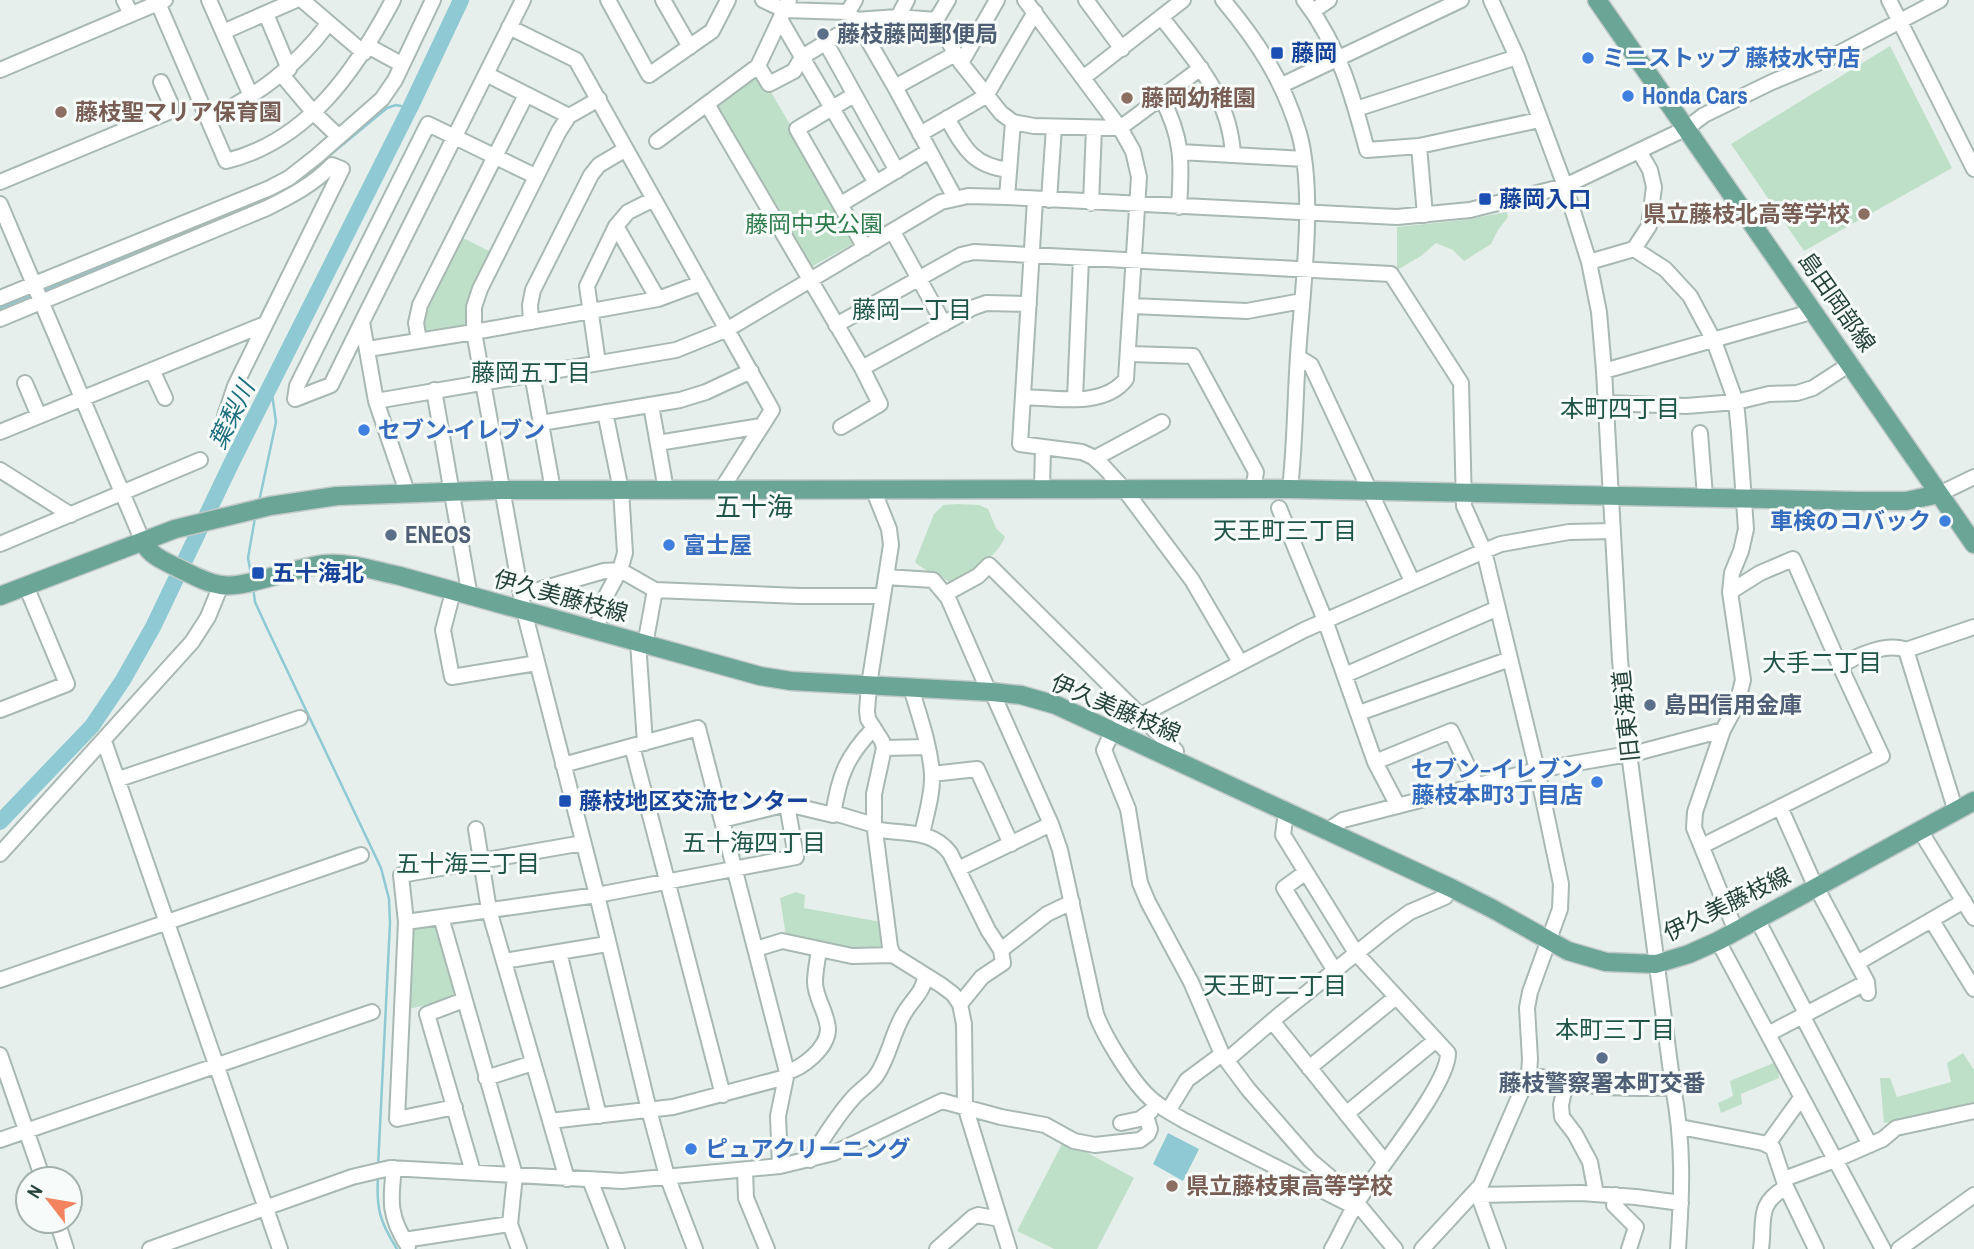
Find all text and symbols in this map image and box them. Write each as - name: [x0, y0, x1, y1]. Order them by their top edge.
- place label: 藤枝藤岡郵便局: [837, 18, 998, 49]
- marker: 藤枝藤岡郵便局: [815, 26, 831, 42]
- place label: 藤岡: [1291, 37, 1337, 68]
- place label: ミニストップ 藤枝水守店: [1602, 42, 1860, 73]
- marker: 藤岡: [1269, 45, 1285, 61]
- marker: ミニストップ 藤枝水守店: [1580, 50, 1596, 66]
- place label: Honda Cars: [1642, 80, 1748, 111]
- place label: 藤岡幼稚園: [1141, 82, 1256, 113]
- marker: Honda Cars: [1620, 88, 1636, 104]
- marker: 藤岡幼稚園: [1119, 90, 1135, 106]
- place label: 藤枝聖マリア保育園: [75, 96, 282, 127]
- marker: 藤枝聖マリア保育園: [53, 104, 69, 120]
- place label: 藤岡入口: [1499, 183, 1591, 214]
- marker: 藤岡入口: [1477, 191, 1493, 207]
- place label: 県立藤枝北高等学校: [1643, 198, 1850, 229]
- marker: 県立藤枝北高等学校: [1856, 206, 1872, 222]
- park label: 藤岡中央公園: [745, 208, 883, 239]
- street label: 島田岡部線: [1792, 246, 1883, 358]
- district label: 藤岡一丁目: [852, 293, 972, 325]
- district label: 藤岡五丁目: [471, 356, 591, 388]
- water label: 葉梨川: [201, 372, 263, 454]
- district label: 本町四丁目: [1560, 392, 1680, 424]
- place label: セブン-イレブン: [378, 414, 545, 445]
- marker: セブン-イレブン: [356, 422, 372, 438]
- district label: 五十海: [715, 489, 793, 524]
- place label: 車検のコバック: [1770, 505, 1931, 536]
- marker: 車検のコバック: [1937, 513, 1953, 529]
- district label: 天王町三丁目: [1213, 514, 1357, 546]
- place label: ENEOS: [405, 519, 471, 550]
- marker: ENEOS: [383, 527, 399, 543]
- place label: 富士屋: [683, 529, 752, 560]
- marker: 富士屋: [661, 537, 677, 553]
- place label: 五十海北: [272, 557, 364, 588]
- street label: 伊久美藤枝線: [490, 563, 632, 628]
- marker: 五十海北: [250, 565, 266, 581]
- district label: 大手二丁目: [1762, 646, 1882, 678]
- street label: 伊久美藤枝線: [1047, 666, 1186, 749]
- street label: 旧東海道: [1605, 669, 1646, 763]
- place label: 島田信用金庫: [1664, 689, 1802, 720]
- marker: 島田信用金庫: [1642, 697, 1658, 713]
- place label: セブン−イレブン 藤枝本町3丁目店: [1411, 753, 1583, 810]
- marker: セブン−イレブン 藤枝本町3丁目店: [1589, 774, 1605, 790]
- place label: 藤枝地区交流センター: [579, 785, 809, 816]
- marker: 藤枝地区交流センター: [557, 793, 573, 809]
- district label: 五十海四丁目: [682, 826, 826, 858]
- district label: 五十海三丁目: [396, 847, 540, 879]
- street label: 伊久美藤枝線: [1658, 859, 1796, 948]
- district label: 天王町二丁目: [1203, 969, 1347, 1001]
- district label: 本町三丁目: [1555, 1013, 1675, 1045]
- marker: 藤枝警察署本町交番: [1594, 1050, 1610, 1066]
- place label: 藤枝警察署本町交番: [1499, 1067, 1706, 1098]
- place label: ピュアクリーニング: [705, 1133, 910, 1164]
- marker: ピュアクリーニング: [683, 1141, 699, 1157]
- north arrow: [14, 1165, 84, 1235]
- place label: 県立藤枝東高等学校: [1186, 1170, 1393, 1201]
- marker: 県立藤枝東高等学校: [1164, 1178, 1180, 1194]
- text: N: [20, 1180, 48, 1203]

